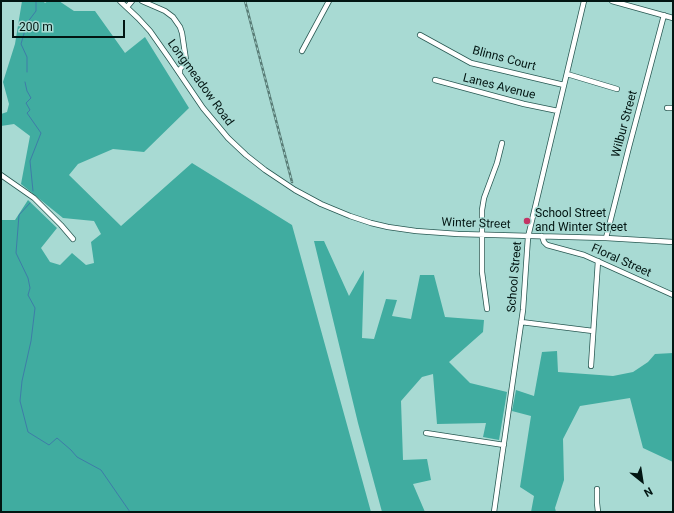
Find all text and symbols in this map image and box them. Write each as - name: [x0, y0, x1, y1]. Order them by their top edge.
- scale bar: [14, 12, 127, 38]
- text: 200 m: [19, 20, 53, 34]
- street label: Longmeadow Road: [164, 37, 236, 129]
- street label: Blinns Court: [471, 44, 537, 74]
- street label: Lanes Avenue: [461, 71, 537, 103]
- street label: Wilbur Street: [609, 89, 641, 159]
- place label: School Street and Winter Street: [535, 207, 627, 235]
- street label: Winter Street: [441, 216, 511, 232]
- marker: School Street and Winter Street: [522, 216, 532, 226]
- street label: School Street: [505, 241, 525, 313]
- street label: Floral Street: [589, 241, 653, 281]
- north arrow: [622, 461, 662, 501]
- text: N: [642, 484, 655, 499]

